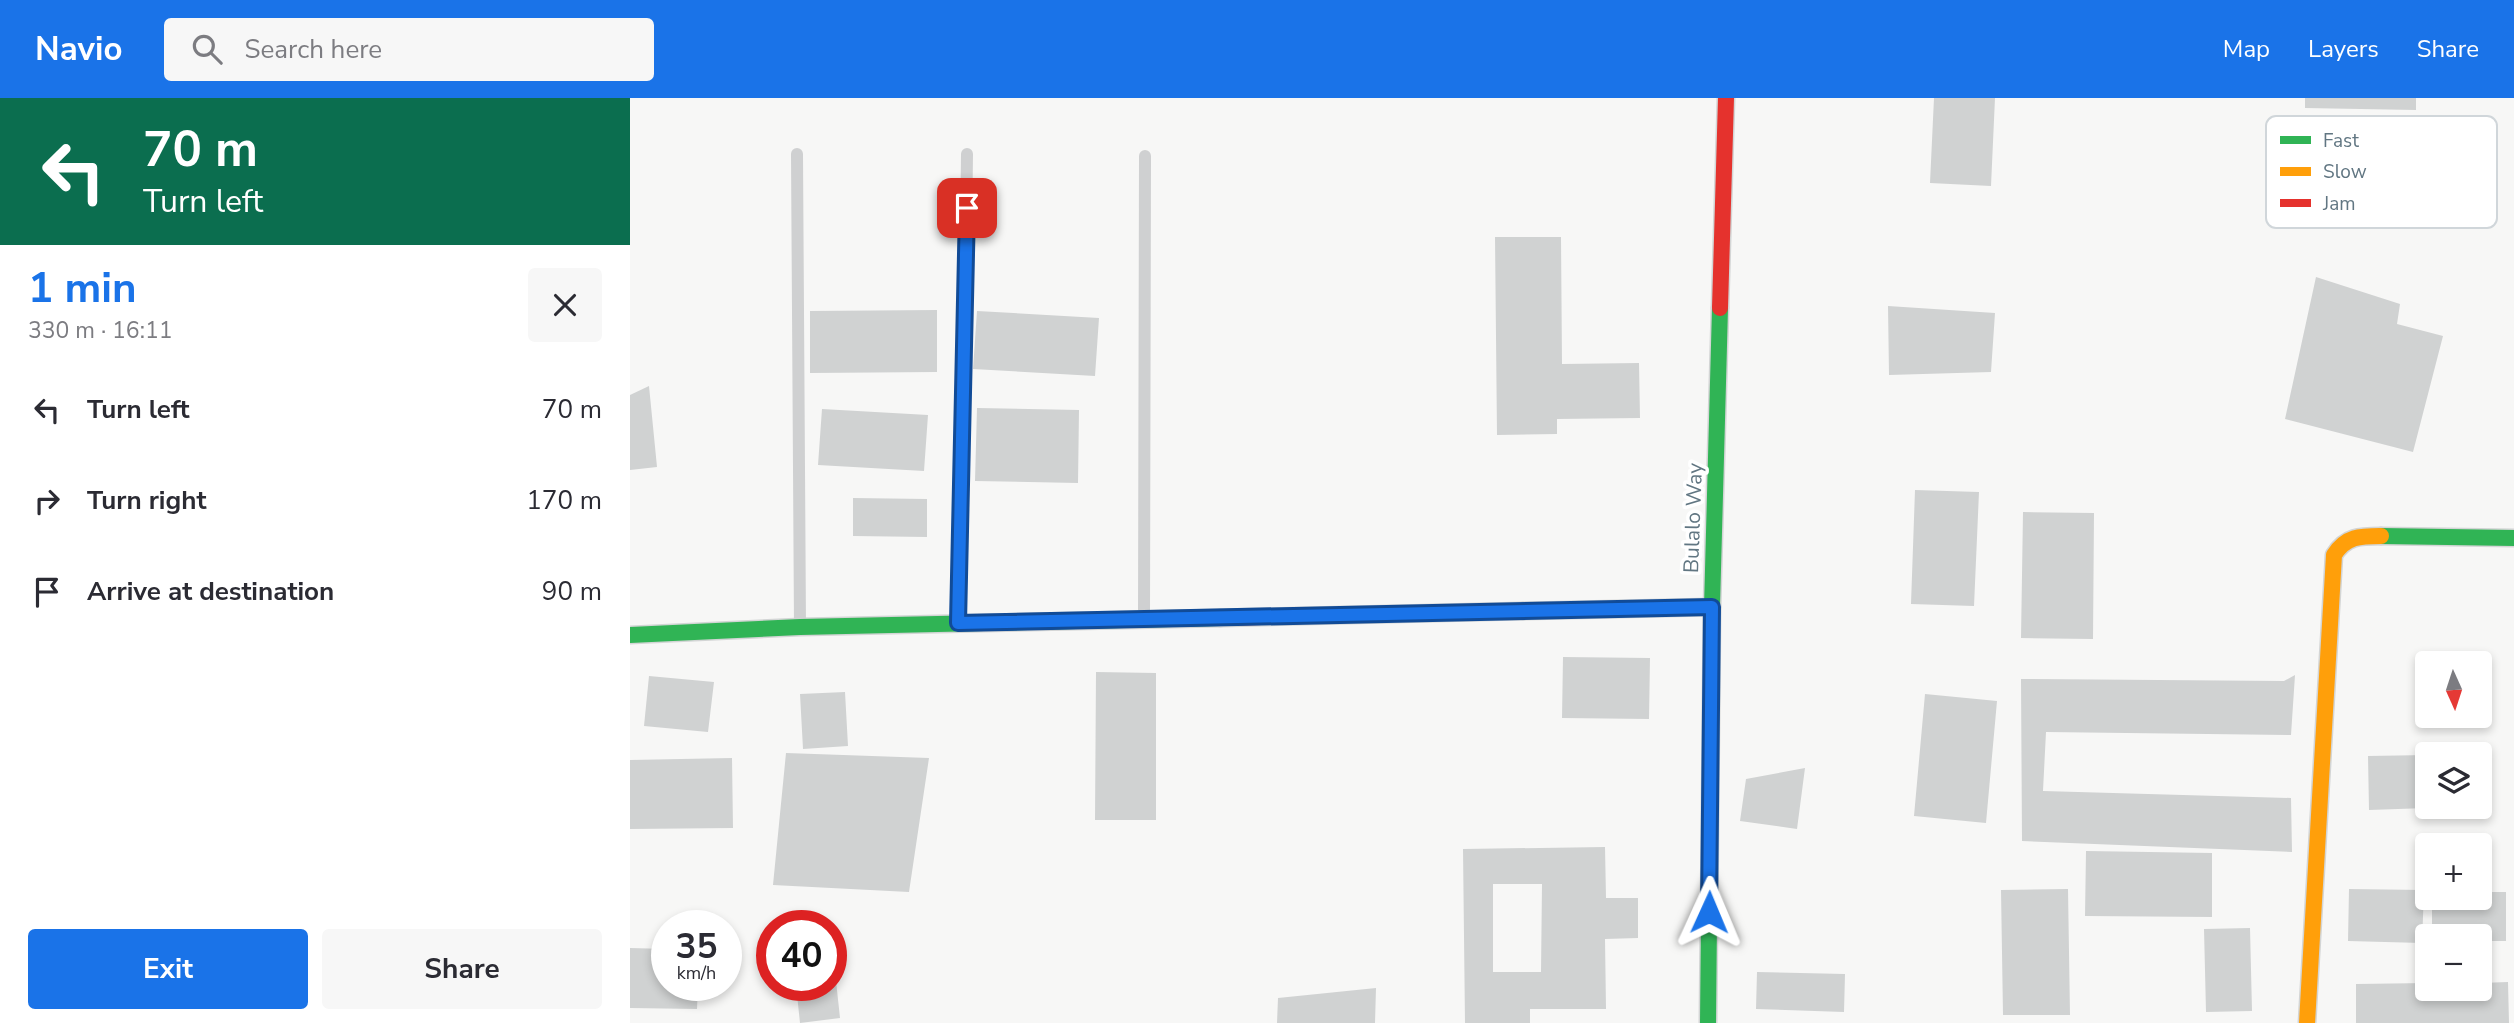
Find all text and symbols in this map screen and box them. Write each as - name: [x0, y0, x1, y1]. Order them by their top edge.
- search box: [164, 18, 654, 81]
- text: Navio: [35, 27, 122, 72]
- icon: search: [188, 30, 226, 68]
- text: Search here: [244, 32, 382, 67]
- text: Map: [2223, 33, 2270, 65]
- text: Layers: [2308, 33, 2379, 65]
- text: Share: [2417, 33, 2479, 65]
- text: 70 m: [143, 116, 258, 183]
- legend: [2266, 116, 2497, 228]
- icon: left: [28, 126, 119, 217]
- text: Fast: [2323, 128, 2359, 154]
- text: Slow: [2323, 159, 2367, 185]
- pin: [937, 178, 997, 238]
- text: Turn left: [143, 180, 263, 223]
- icon: arrive: [948, 189, 986, 227]
- text: Jam: [2322, 191, 2356, 217]
- text: 1 min: [28, 260, 137, 317]
- button: close: [528, 268, 602, 342]
- text: 330 m · 16:11: [28, 315, 173, 346]
- icon: left: [28, 391, 66, 429]
- text: Turn left: [87, 392, 190, 427]
- text: 70 m: [542, 392, 602, 427]
- street label: Bulalo Way: [1677, 462, 1709, 574]
- icon: right: [28, 482, 66, 520]
- text: Turn right: [87, 483, 206, 518]
- text: 170 m: [526, 483, 602, 518]
- icon: arrive: [28, 573, 66, 611]
- text: Arrive at destination: [87, 574, 334, 609]
- text: 90 m: [542, 574, 602, 609]
- north arrow: [2415, 651, 2492, 728]
- map controls: [2415, 651, 2492, 1001]
- button: layers: [2415, 742, 2492, 819]
- button: +: [2415, 833, 2492, 910]
- position arrow: [1672, 875, 1746, 949]
- speed limit sign: 40: [756, 910, 847, 1001]
- text: 35: [675, 923, 718, 970]
- button: −: [2415, 924, 2492, 1001]
- button: Exit: [28, 929, 308, 1009]
- button: Share: [322, 929, 602, 1009]
- text: km/h: [677, 961, 716, 985]

